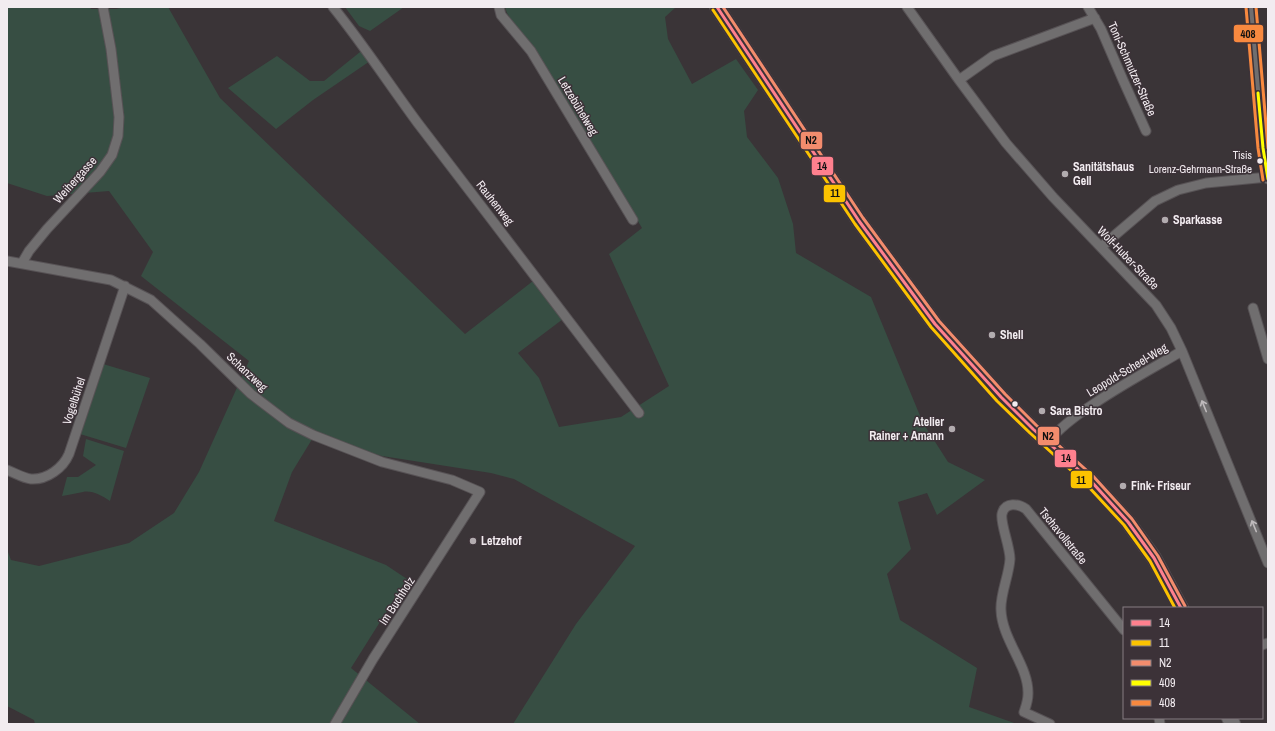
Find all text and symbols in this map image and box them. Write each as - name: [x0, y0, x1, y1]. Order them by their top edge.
- street label: Toni-Schmutzer-Straße: [1104, 19, 1160, 119]
- line badge: 408: [1233, 24, 1264, 43]
- text: 408: [1240, 27, 1256, 41]
- street label: Letzebühelweg: [554, 74, 602, 139]
- line badge: N2: [800, 131, 823, 150]
- text: N2: [805, 133, 817, 147]
- place label: Tisis Lorenz-Gehrmann-Straße: [1149, 148, 1252, 176]
- street label: Weihergasse: [50, 153, 100, 207]
- line badge: 14: [811, 156, 834, 176]
- marker: Tisis Lorenz-Gehrmann-Straße: [1255, 156, 1265, 166]
- text: 14: [817, 159, 827, 173]
- place label: Sanitätshaus Gell: [1073, 159, 1135, 189]
- marker: Sanitätshaus Gell: [1060, 169, 1070, 179]
- street label: Rauhenweg: [473, 177, 518, 229]
- line badge: 11: [823, 184, 846, 203]
- text: 11: [830, 186, 840, 200]
- place label: Sparkasse: [1173, 212, 1223, 228]
- marker: Sparkasse: [1160, 215, 1170, 225]
- street label: Wolf-Huber-Straße: [1094, 223, 1162, 293]
- place label: Shell: [1000, 327, 1024, 343]
- marker: Shell: [987, 330, 997, 340]
- street label: Leopold-Scheel-Weg: [1084, 339, 1171, 400]
- street label: Schanzweg: [223, 349, 271, 396]
- street label: Vogelbühel: [59, 375, 89, 427]
- unlabelled marker: [1010, 399, 1020, 409]
- one-way arrow: [1200, 401, 1208, 413]
- place label: Sara Bistro: [1050, 403, 1103, 419]
- marker: Sara Bistro: [1037, 406, 1047, 416]
- place label: Atelier Rainer + Amann: [869, 414, 944, 444]
- marker: Atelier Rainer + Amann: [947, 424, 957, 434]
- line badge: N2: [1037, 426, 1060, 446]
- text: N2: [1042, 429, 1054, 443]
- line badge: 14: [1054, 449, 1077, 468]
- text: 14: [1061, 451, 1071, 465]
- line badge: 11: [1070, 470, 1093, 489]
- text: 11: [1076, 473, 1086, 487]
- place label: Fink- Friseur: [1131, 478, 1191, 494]
- marker: Fink- Friseur: [1118, 481, 1128, 491]
- street label: Tschavollstraße: [1035, 504, 1091, 568]
- one-way arrow: [1249, 521, 1257, 533]
- place label: Letzehof: [481, 533, 522, 549]
- marker: Letzehof: [468, 536, 478, 546]
- street label: Im Buchholz: [376, 574, 418, 628]
- legend: [1123, 607, 1263, 719]
- text: 14: [1159, 615, 1170, 631]
- text: 11: [1159, 635, 1170, 651]
- text: N2: [1159, 655, 1172, 671]
- text: 409: [1159, 675, 1175, 691]
- text: 408: [1159, 695, 1175, 711]

